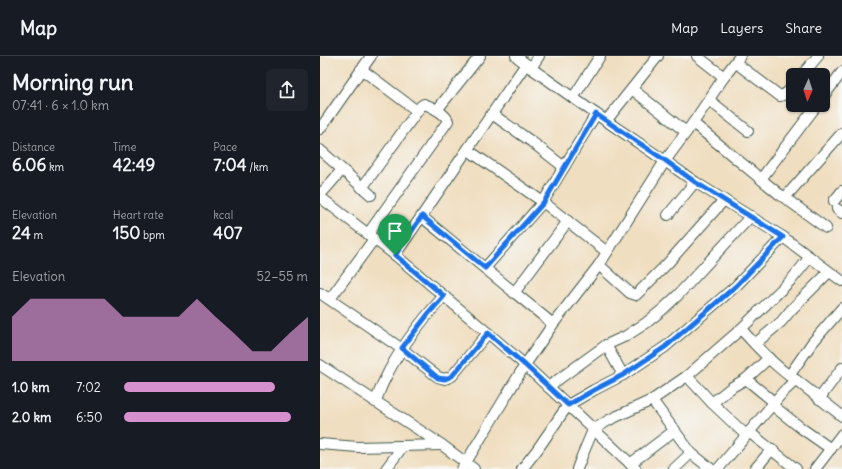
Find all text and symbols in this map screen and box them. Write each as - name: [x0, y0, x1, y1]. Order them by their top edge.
- text: Map: [20, 16, 57, 40]
- text: Map: [671, 19, 698, 37]
- text: Layers: [720, 19, 763, 37]
- text: Share: [785, 19, 822, 37]
- text: Morning run: [12, 68, 134, 96]
- north arrow: [786, 68, 830, 112]
- map controls: [786, 68, 830, 112]
- button: share: [266, 69, 308, 111]
- text: 07:41 · 6 × 1.0 km: [12, 97, 109, 114]
- text: Distance: [12, 140, 55, 154]
- text: Time: [113, 140, 136, 154]
- text: Pace: [213, 140, 237, 154]
- text: 6.06: [12, 154, 46, 176]
- text: 42:49: [113, 154, 155, 176]
- text: 7:04: [213, 154, 247, 176]
- text: km: [46, 160, 64, 174]
- text: /km: [247, 160, 268, 174]
- text: Elevation: [12, 208, 57, 222]
- text: Heart rate: [113, 208, 164, 222]
- text: kcal: [213, 208, 233, 222]
- pin: [378, 214, 412, 255]
- icon: arrive: [384, 220, 406, 242]
- text: 24: [12, 222, 31, 244]
- text: 150: [113, 222, 140, 244]
- text: 407: [213, 222, 242, 244]
- text: m: [31, 228, 43, 242]
- text: bpm: [140, 228, 165, 242]
- text: Elevation: [12, 268, 65, 285]
- text: 52–55 m: [257, 268, 308, 285]
- text: 1.0 km: [12, 379, 50, 396]
- text: 7:02: [76, 379, 101, 396]
- text: 2.0 km: [12, 409, 52, 426]
- text: 6:50: [76, 409, 102, 426]

